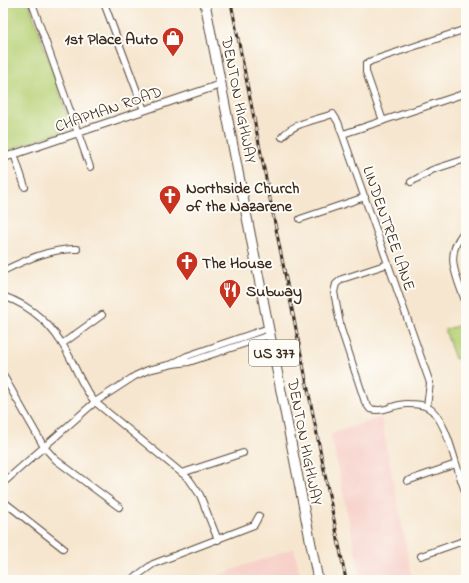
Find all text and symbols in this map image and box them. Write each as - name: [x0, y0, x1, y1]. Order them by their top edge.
- shop icon: 1st Place Auto: [160, 25, 186, 58]
- place label: 1st Place Auto: [65, 28, 158, 52]
- street label: DENTON HIGHWAY: [214, 34, 262, 166]
- street label: CHAPMAN ROAD: [52, 80, 165, 139]
- street label: LINDENTREE LANE: [356, 163, 421, 294]
- place label: Northside Church of the Nazarene: [186, 177, 300, 219]
- church icon: Northside Church of the Nazarene: [157, 183, 183, 216]
- church icon: The House: [174, 249, 200, 282]
- place label: The House: [202, 252, 273, 276]
- restaurant icon: Subway: [217, 277, 243, 310]
- place label: Subway: [246, 280, 302, 305]
- road number: US 377: [249, 340, 299, 366]
- street label: DENTON HIGHWAY: [280, 376, 328, 508]

